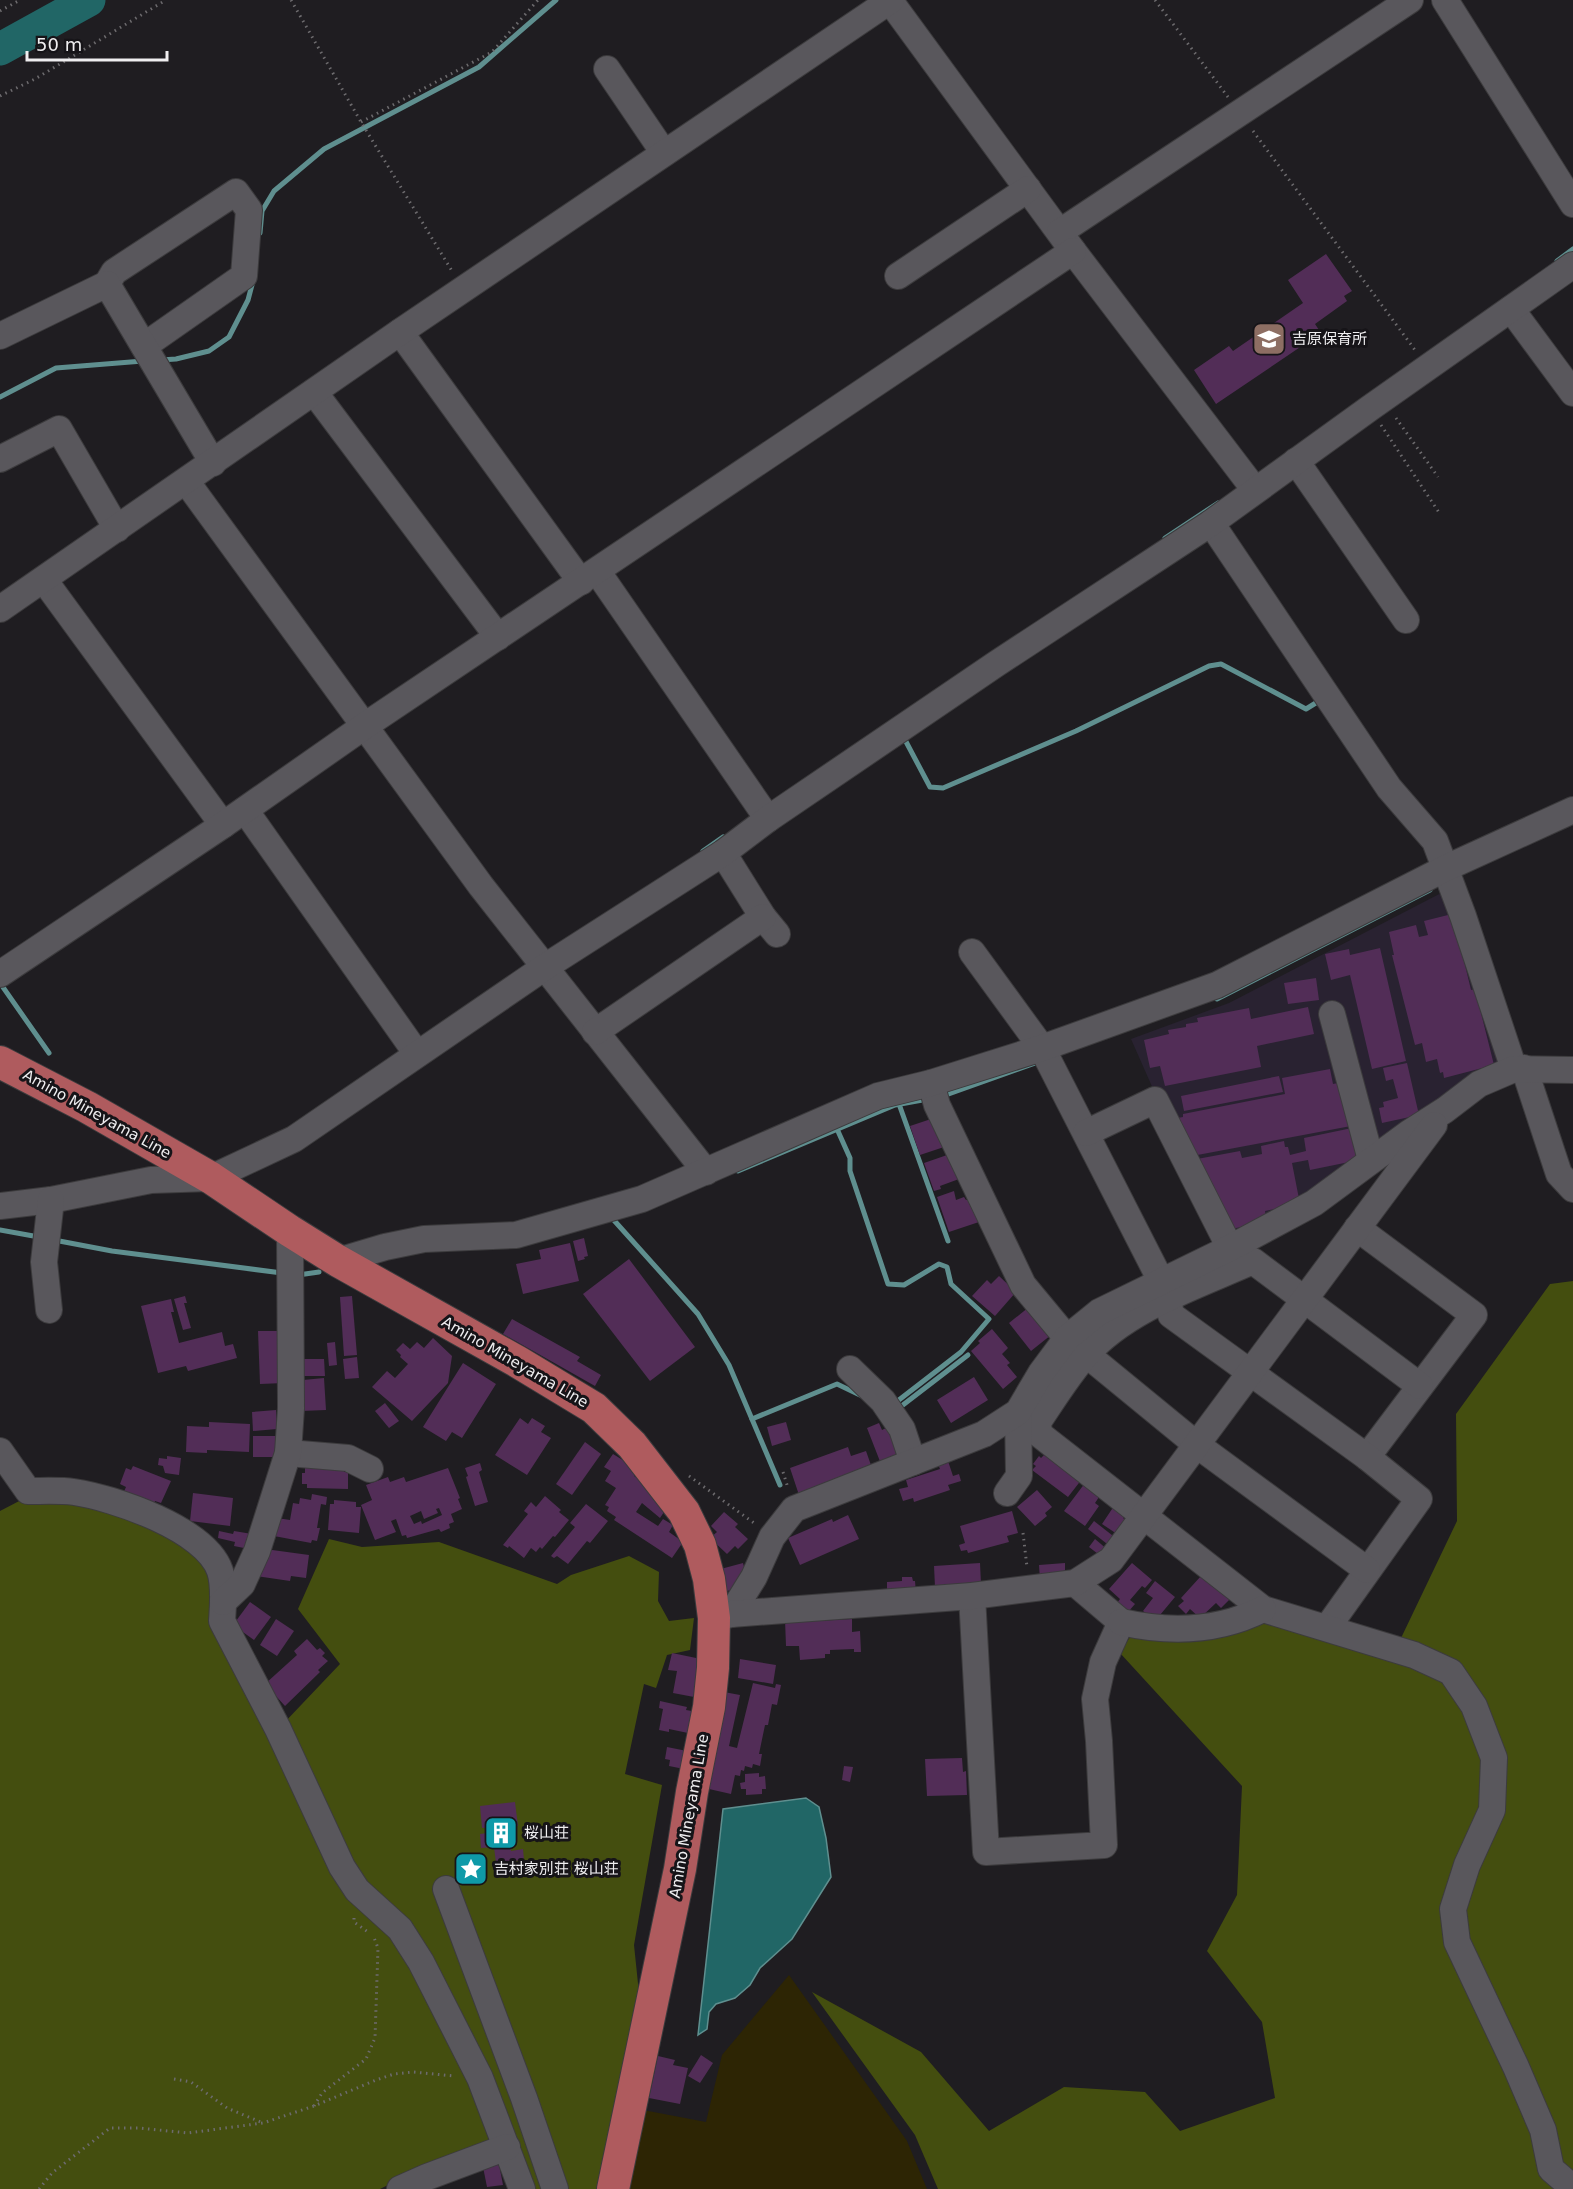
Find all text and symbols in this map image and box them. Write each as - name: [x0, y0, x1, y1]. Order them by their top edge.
- scale bar: [27, 24, 166, 62]
- text: 50 m: [36, 34, 82, 55]
- school or university icon: 吉原保育所: [1251, 321, 1287, 357]
- place label: 吉原保育所: [1292, 330, 1367, 348]
- street label: Amino Mineyama Line: [20, 1066, 174, 1162]
- street label: Amino Mineyama Line: [439, 1313, 591, 1411]
- street label: Amino Mineyama Line: [666, 1733, 712, 1899]
- building icon: 桜山荘: [483, 1815, 519, 1851]
- place label: 桜山荘: [524, 1824, 569, 1842]
- place icon: 吉村家別荘 桜山荘: [453, 1851, 489, 1887]
- place label: 吉村家別荘 桜山荘: [494, 1860, 619, 1878]

